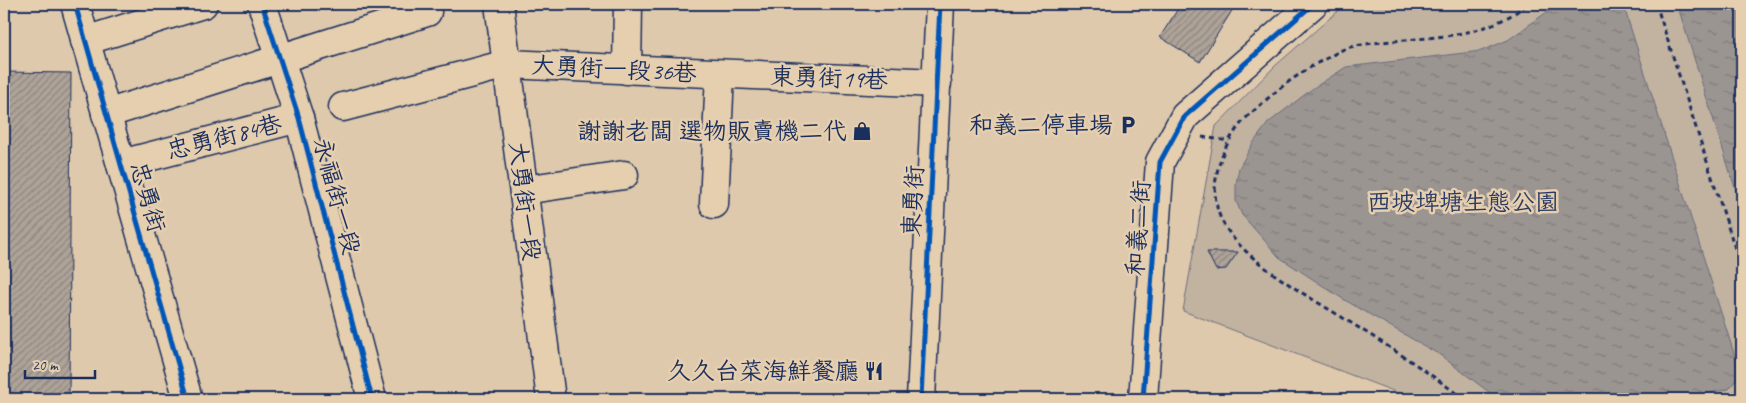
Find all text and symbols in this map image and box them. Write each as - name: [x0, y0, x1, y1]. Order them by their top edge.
- street label: 大勇街一段36巷: [531, 50, 697, 88]
- street label: 東勇街19巷: [770, 61, 888, 95]
- street label: 忠勇街84巷: [163, 108, 285, 166]
- place label: 和義二停車場: [969, 110, 1113, 140]
- parking icon: 和義二停車場: [1117, 114, 1139, 136]
- place label: 謝謝老闆 選物販賣機二代: [577, 116, 847, 146]
- shop icon: 謝謝老闆 選物販賣機二代: [851, 120, 873, 142]
- street label: 永福街一段: [307, 134, 367, 258]
- street label: 大勇街一段: [503, 140, 547, 262]
- street label: 忠勇街: [124, 158, 172, 236]
- street label: 東勇街: [896, 164, 930, 238]
- street label: 和義二街: [1120, 179, 1156, 277]
- park label: 西坡埤塘生態公園: [1367, 187, 1559, 217]
- scale bar: [25, 348, 95, 380]
- text: 20 m: [32, 356, 59, 375]
- place label: 久久台菜海鮮餐廳: [667, 356, 859, 386]
- restaurant icon: 久久台菜海鮮餐廳: [863, 360, 885, 382]

